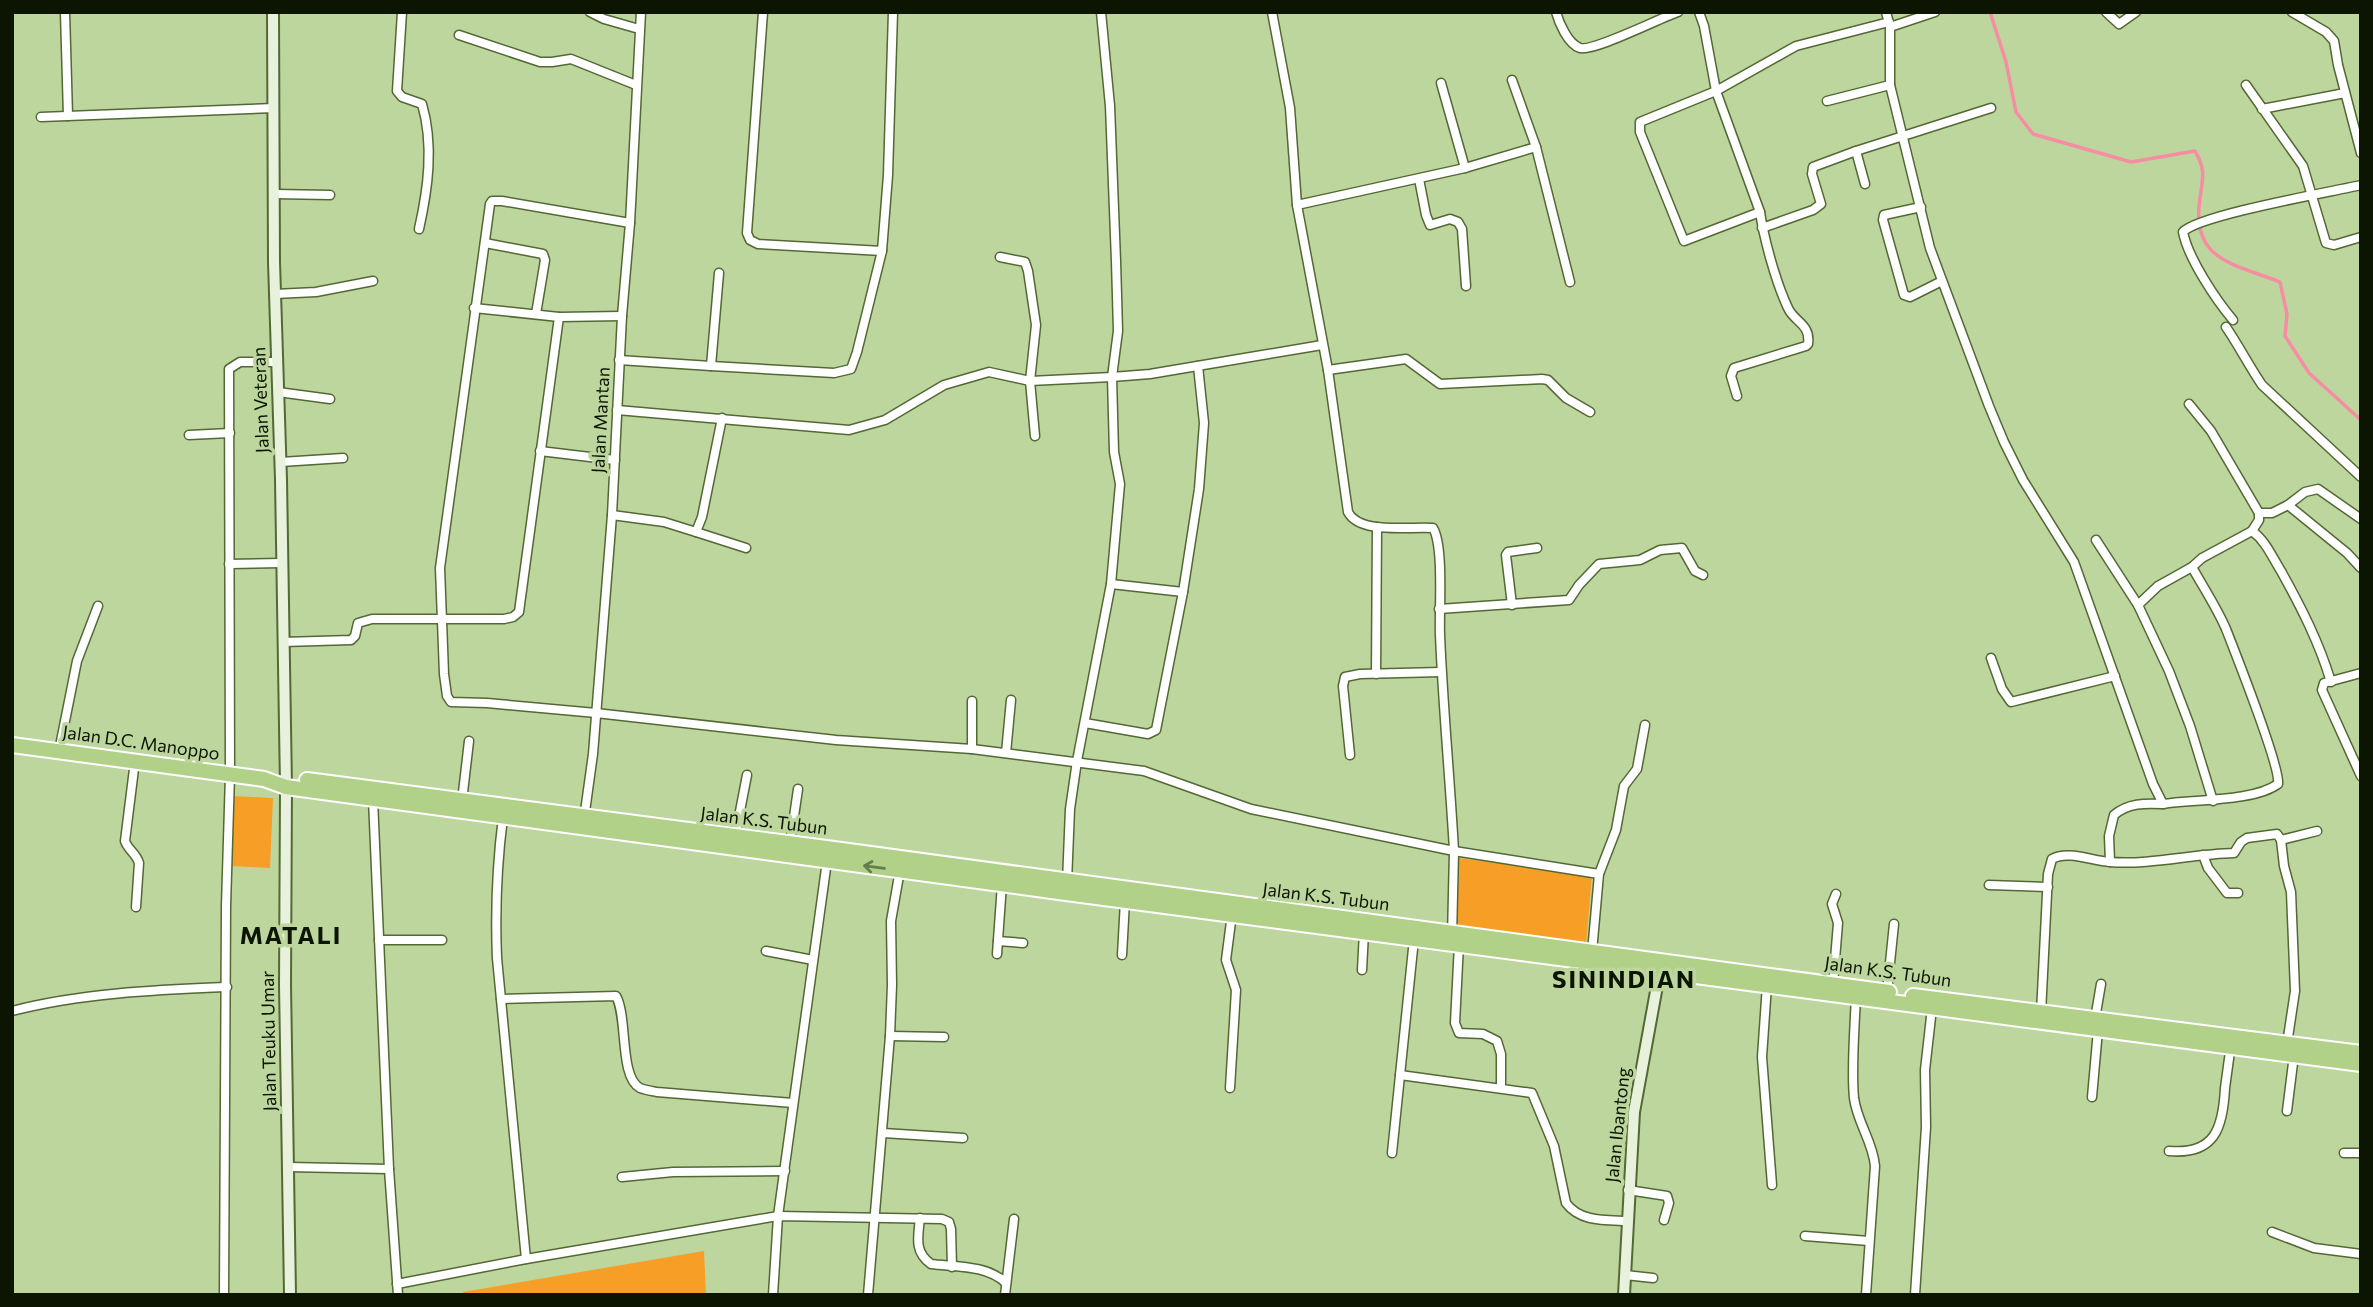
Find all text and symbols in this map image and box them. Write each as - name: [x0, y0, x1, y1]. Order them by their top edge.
- street label: Jalan Veteran: [247, 347, 273, 454]
- street label: Jalan Mantan: [586, 366, 614, 474]
- street label: Jalan D.C. Manoppo: [61, 720, 221, 764]
- street label: Jalan K.S. Tubun: [699, 801, 829, 839]
- one-way arrow: [863, 860, 886, 873]
- street label: Jalan K.S. Tubun: [1261, 877, 1391, 915]
- district label: MATALI: [240, 920, 342, 949]
- street label: Jalan K.S. Tubun: [1823, 951, 1953, 991]
- district label: SININDIAN: [1552, 964, 1696, 993]
- street label: Jalan Teuku Umar: [256, 970, 280, 1112]
- street label: Jalan Ibantong: [1600, 1066, 1634, 1184]

